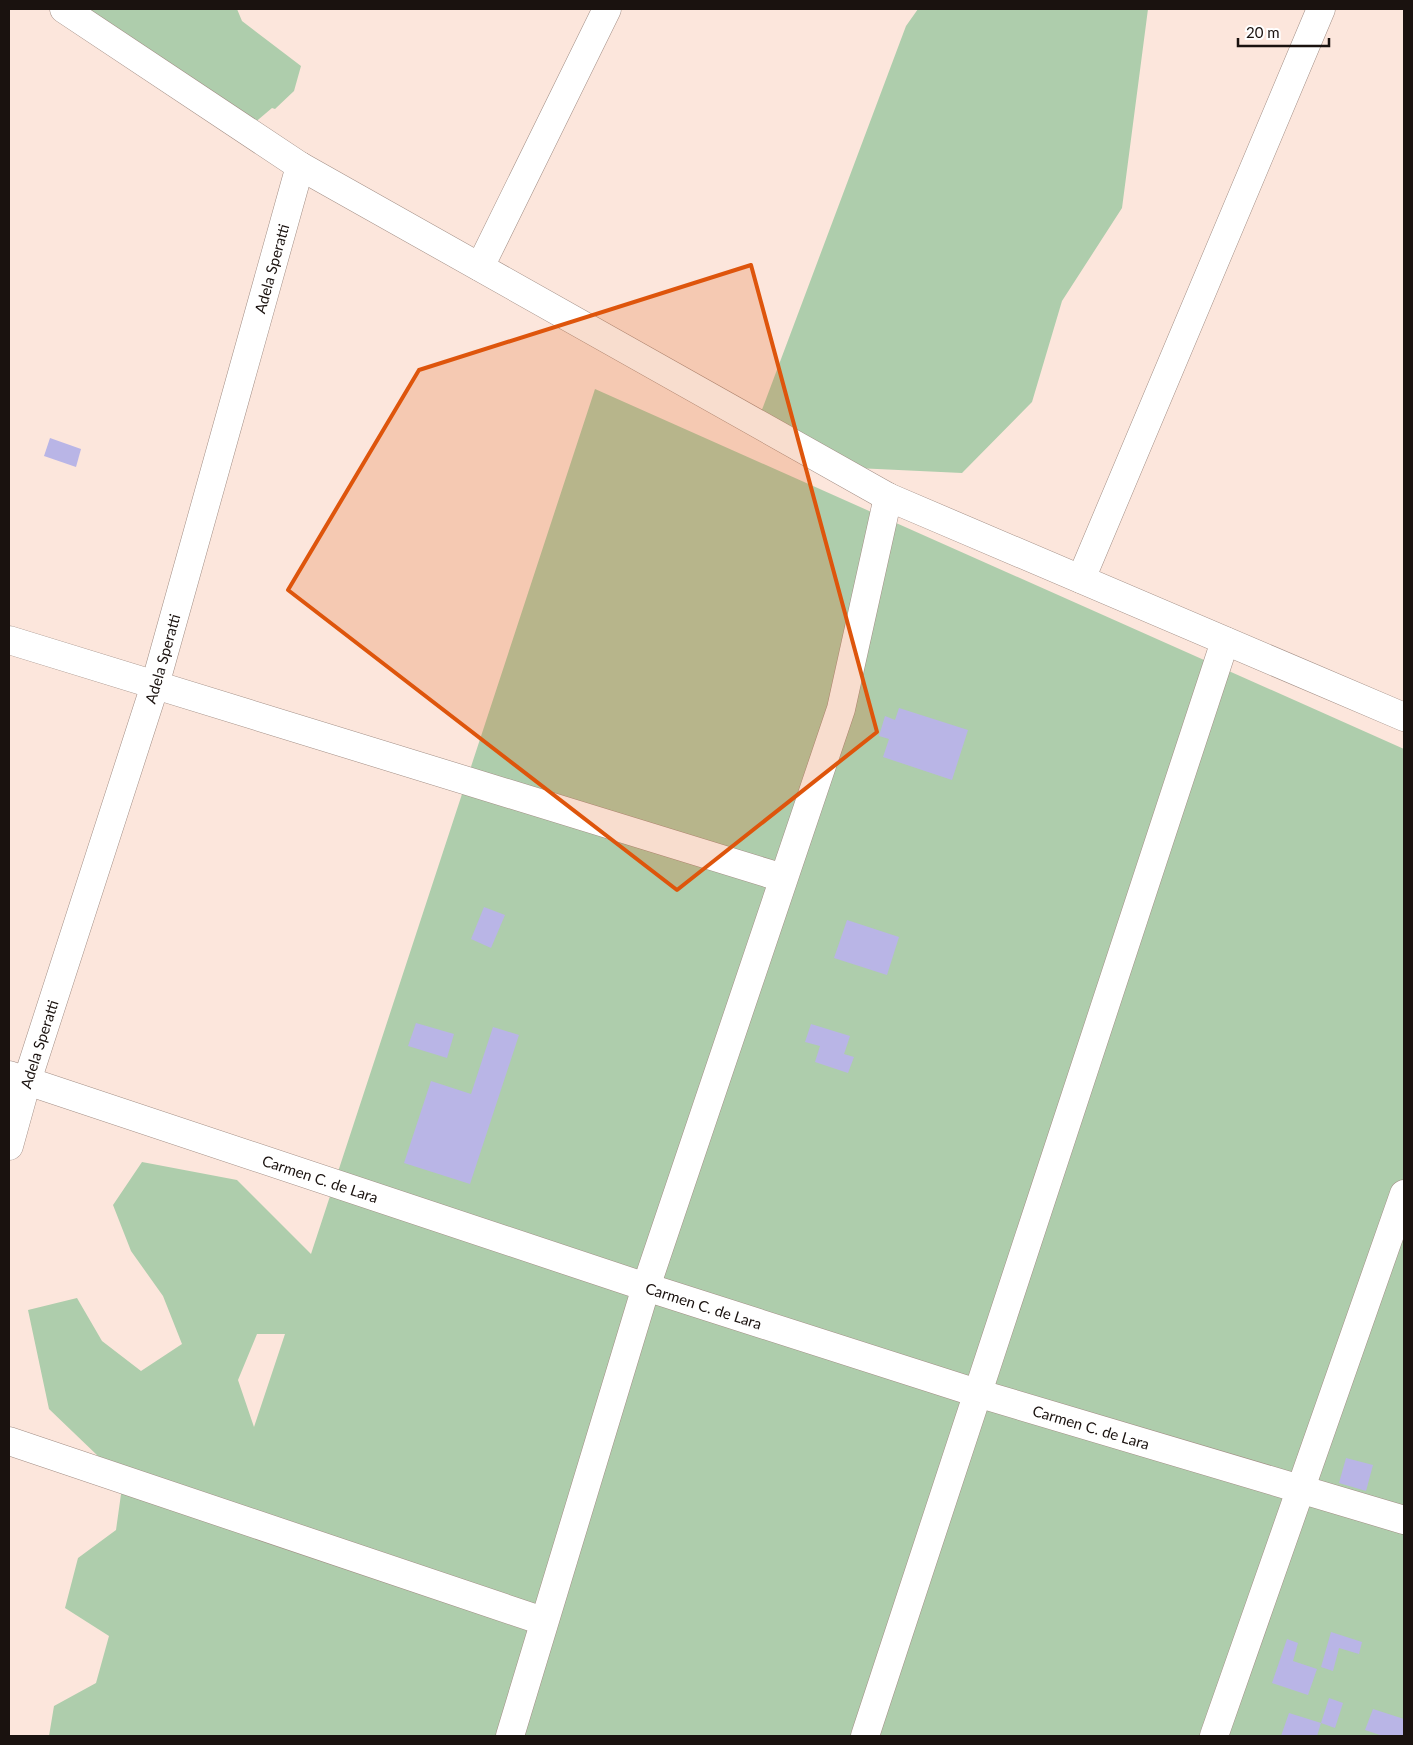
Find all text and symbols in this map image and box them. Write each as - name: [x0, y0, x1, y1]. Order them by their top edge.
- scale bar: [1238, 15, 1329, 47]
- text: 20 m: [1246, 23, 1280, 41]
- street label: Adela Speratti: [250, 222, 292, 315]
- street label: Adela Speratti: [141, 612, 183, 706]
- street label: Adela Speratti: [16, 998, 62, 1091]
- street label: Carmen C. de Lara: [260, 1151, 380, 1206]
- street label: Carmen C. de Lara: [643, 1278, 764, 1333]
- street label: Carmen C. de Lara: [1031, 1401, 1152, 1453]

